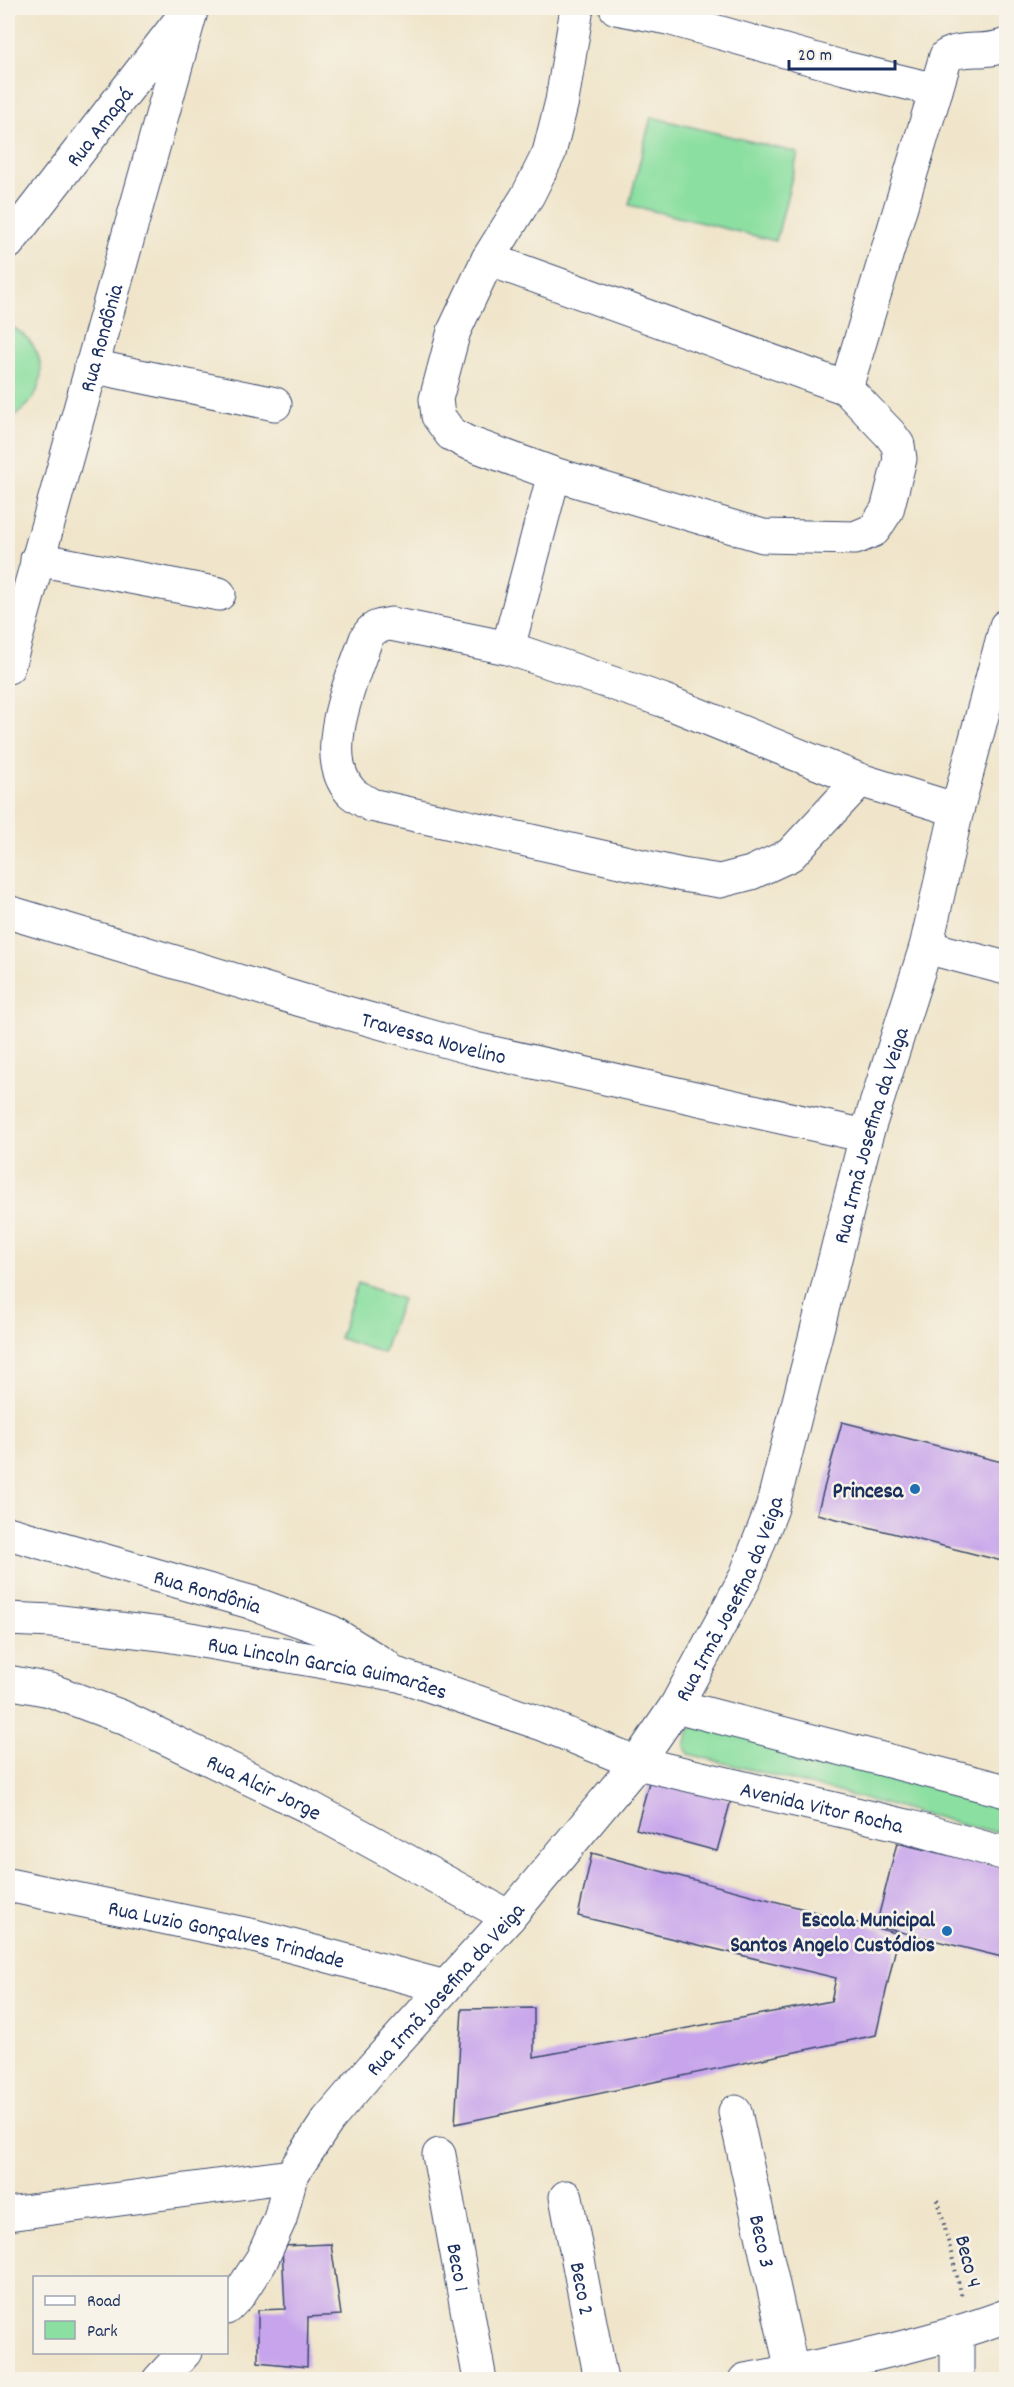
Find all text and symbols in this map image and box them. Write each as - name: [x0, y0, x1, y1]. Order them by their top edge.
- scale bar: [789, 33, 896, 71]
- text: 20 m: [798, 44, 832, 69]
- street label: Rua Amapá: [60, 81, 142, 175]
- street label: Rua Rondônia: [73, 280, 133, 396]
- street label: Travessa Novelino: [357, 1006, 509, 1074]
- street label: Rua Irmã Josefina da Veiga: [827, 1023, 919, 1248]
- place label: Princesa: [833, 1477, 904, 1508]
- marker: Princesa: [908, 1482, 922, 1496]
- street label: Rua Irmã Josefina da Veiga: [669, 1493, 793, 1708]
- street label: Rua Rondônia: [149, 1563, 266, 1624]
- street label: Rua Lincoln Garcia Guimarães: [205, 1630, 451, 1709]
- street label: Rua Alcir Jorge: [200, 1748, 326, 1830]
- street label: Avenida Vitor Rocha: [737, 1776, 906, 1844]
- street label: Rua Luzio Gonçalves Trindade: [105, 1894, 348, 1979]
- street label: Rua Irmã Josefina da Veiga: [360, 1897, 534, 2084]
- place label: Escola Municipal Santos Angelo Custódios: [730, 1906, 936, 1962]
- marker: Escola Municipal Santos Angelo Custódios: [940, 1924, 954, 1938]
- street label: Beco 3: [739, 2212, 781, 2271]
- street label: Beco 4: [945, 2232, 988, 2291]
- street label: Beco 1: [436, 2241, 476, 2294]
- street label: Beco 2: [560, 2260, 600, 2318]
- legend: [33, 2276, 228, 2354]
- text: Road: [87, 2290, 121, 2315]
- text: Park: [87, 2320, 118, 2345]

